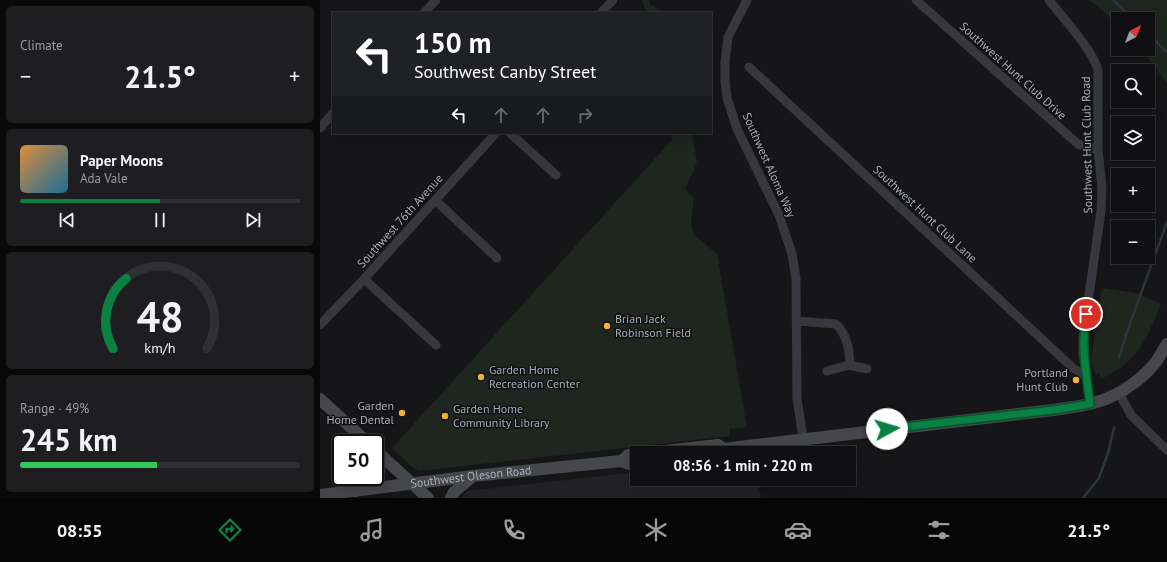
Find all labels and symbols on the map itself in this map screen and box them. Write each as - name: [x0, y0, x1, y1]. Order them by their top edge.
- north arrow: [1111, 12, 1155, 56]
- street label: Southwest Hunt Club Drive: [957, 19, 1070, 123]
- street label: Southwest Hunt Club Road: [1078, 76, 1095, 214]
- street label: Southwest Aloma Way: [740, 110, 800, 220]
- street label: Southwest Hunt Club Lane: [870, 162, 980, 266]
- street label: Southwest 76th Avenue: [354, 171, 446, 271]
- pin: [1069, 297, 1103, 331]
- place label: Brian Jack Robinson Field: [615, 311, 691, 340]
- marker: Brian Jack Robinson Field: [602, 321, 612, 331]
- place label: Garden Home Recreation Center: [489, 362, 580, 391]
- place label: Portland Hunt Club: [1016, 365, 1068, 394]
- marker: Garden Home Recreation Center: [476, 372, 486, 382]
- marker: Portland Hunt Club: [1071, 375, 1081, 385]
- place label: Garden Home Dental: [326, 398, 394, 427]
- place label: Garden Home Community Library: [453, 401, 550, 430]
- marker: Garden Home Dental: [397, 408, 407, 418]
- position arrow: [866, 408, 908, 450]
- marker: Garden Home Community Library: [440, 411, 450, 421]
- speed limit sign: 50: [332, 434, 384, 486]
- street label: Southwest Oleson Road: [409, 462, 532, 491]

